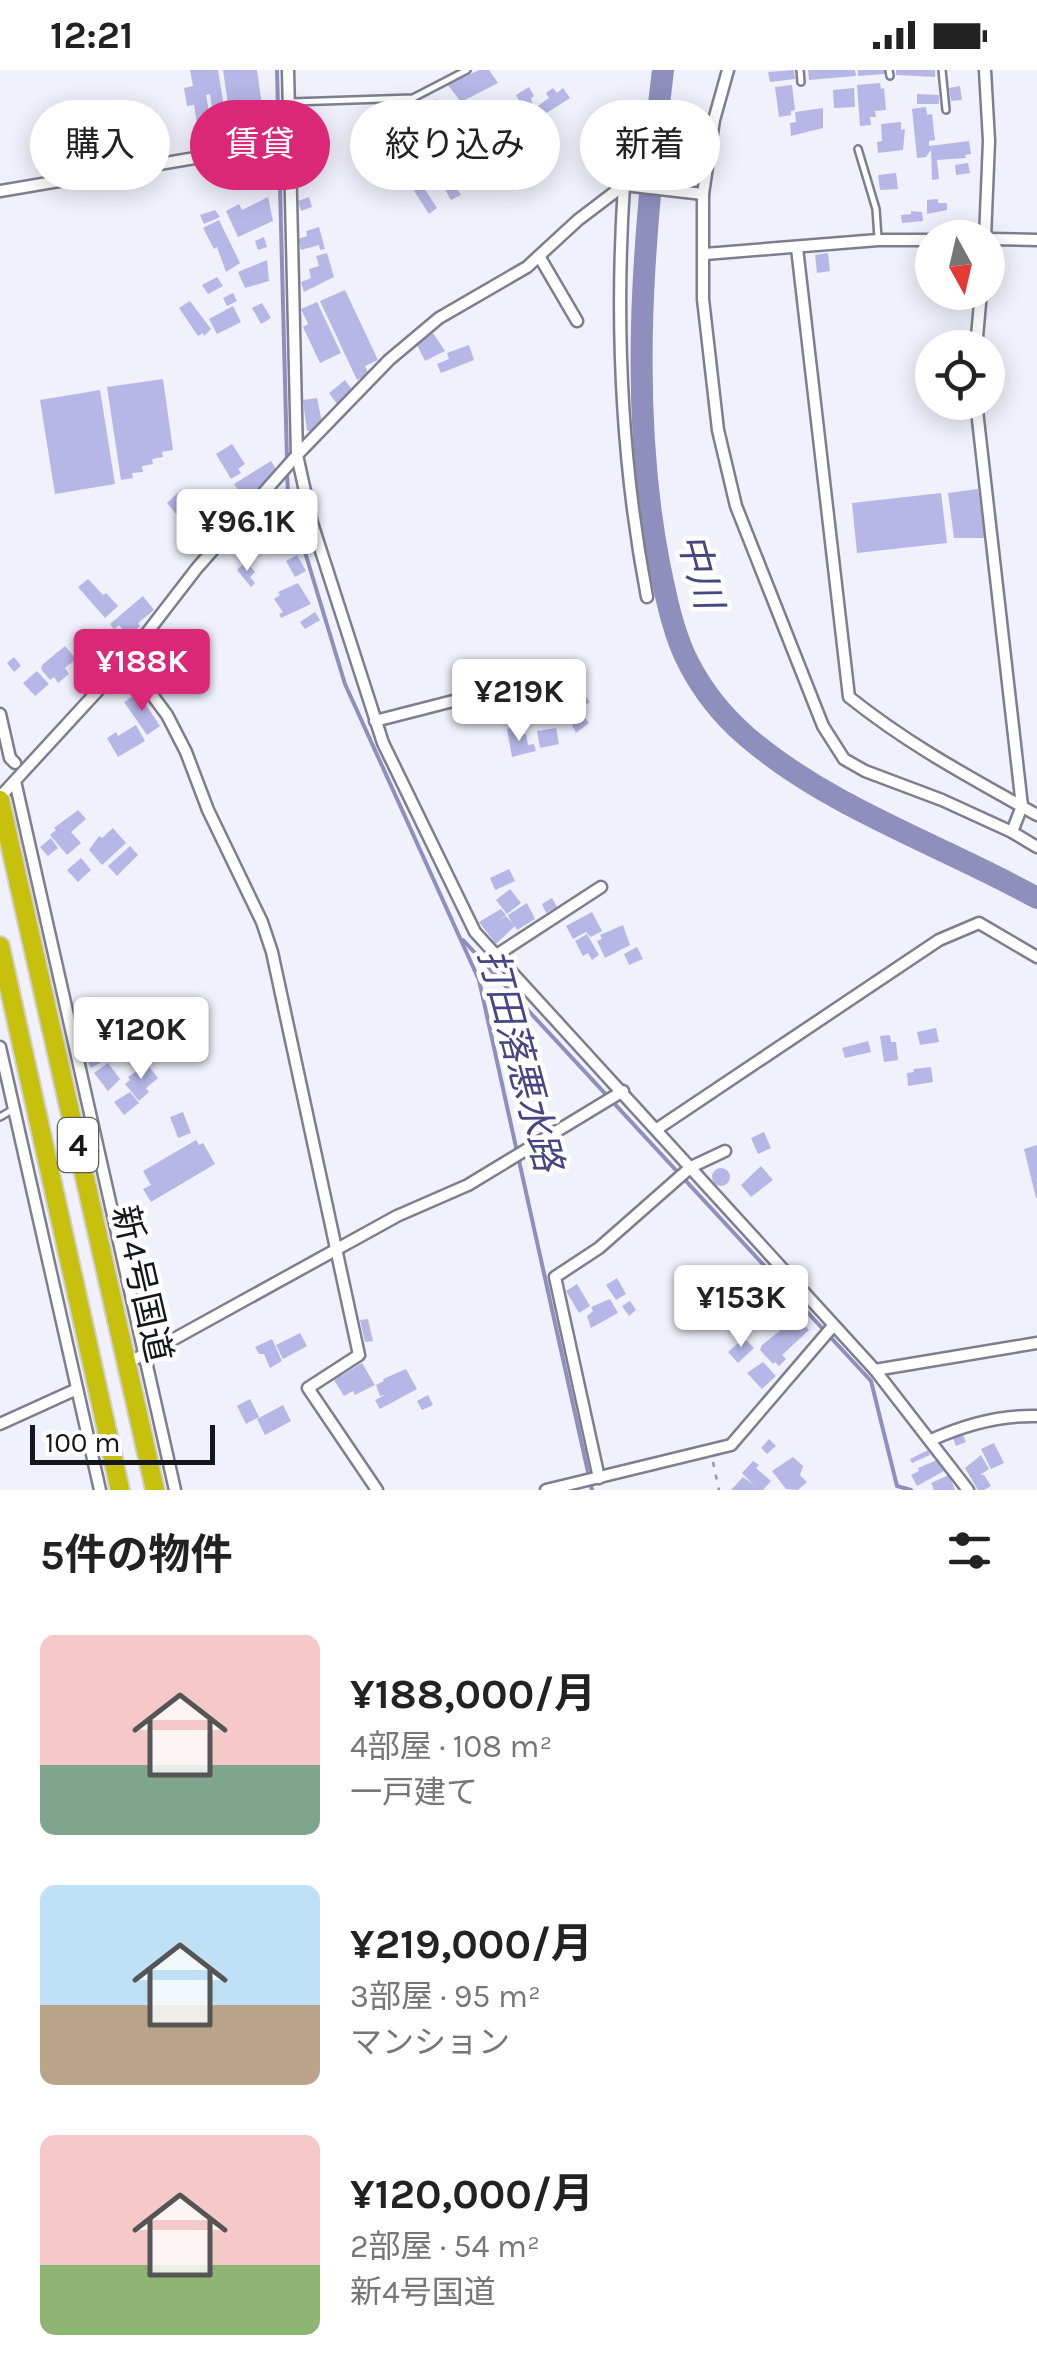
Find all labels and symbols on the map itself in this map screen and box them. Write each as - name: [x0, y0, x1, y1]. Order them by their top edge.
- north arrow: [915, 220, 1005, 310]
- pin: ¥96.1K: [166, 489, 328, 574]
- water label: 中川: [668, 528, 733, 617]
- pin: ¥188K: [72, 629, 212, 714]
- pin: ¥219K: [449, 659, 589, 744]
- water label: 打田落悪水路: [469, 944, 572, 1179]
- pin: ¥120K: [71, 997, 211, 1082]
- road number: 4: [58, 1118, 98, 1172]
- street label: 新4号国道: [104, 1202, 180, 1366]
- pin: ¥153K: [671, 1265, 811, 1350]
- scale bar: [30, 1420, 215, 1464]

